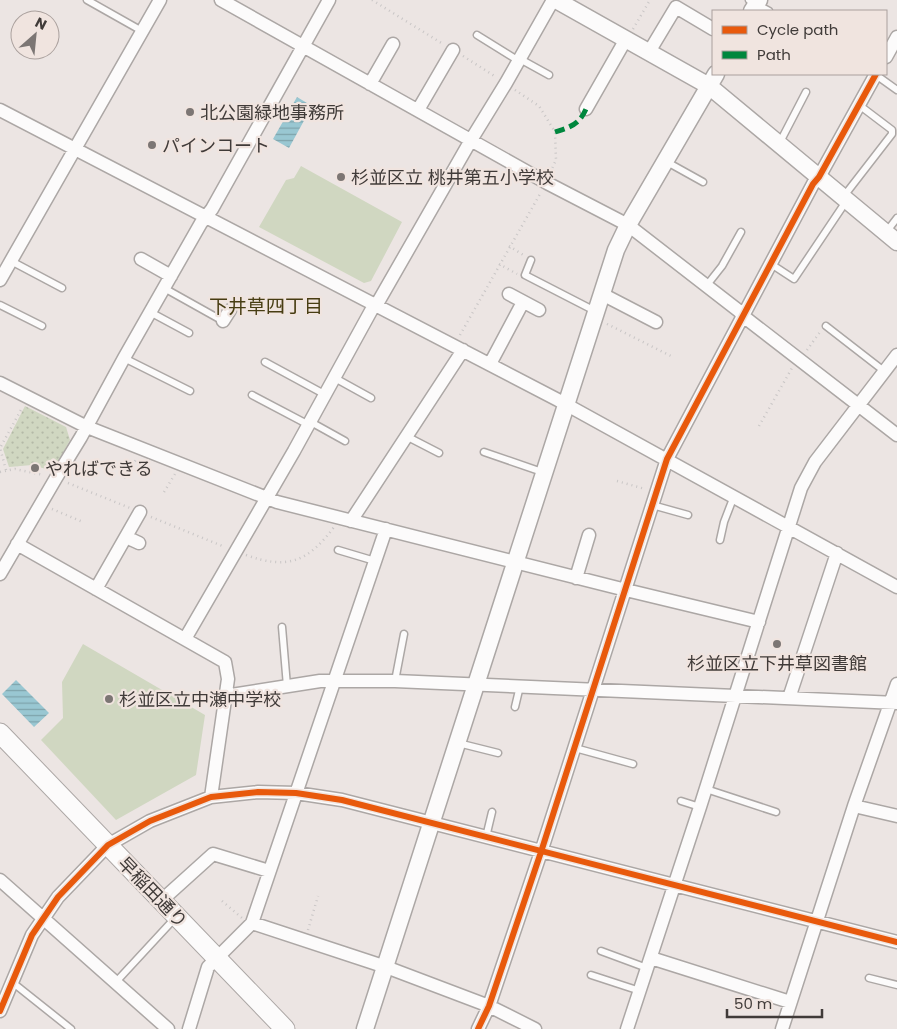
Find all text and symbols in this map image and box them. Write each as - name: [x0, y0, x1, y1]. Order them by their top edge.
- north arrow: [10, 10, 60, 60]
- legend: [712, 10, 887, 75]
- text: N: [32, 12, 50, 35]
- text: Cycle path: [757, 19, 838, 40]
- text: Path: [757, 44, 791, 65]
- place label: 北公園緑地事務所: [200, 100, 344, 125]
- marker: 北公園緑地事務所: [184, 106, 196, 118]
- place label: パインコート: [162, 133, 270, 158]
- marker: パインコート: [146, 139, 158, 151]
- place label: 杉並区立 桃井第五小学校: [351, 165, 554, 190]
- marker: 杉並区立 桃井第五小学校: [335, 171, 347, 183]
- district label: 下井草四丁目: [209, 293, 323, 320]
- place label: やればできる: [45, 456, 153, 481]
- marker: やればできる: [29, 462, 41, 474]
- marker: 杉並区立下井草図書館: [771, 638, 783, 650]
- place label: 杉並区立下井草図書館: [687, 651, 867, 676]
- place label: 杉並区立中瀬中学校: [119, 687, 281, 712]
- marker: 杉並区立中瀬中学校: [103, 693, 115, 705]
- street label: 早稲田通り: [113, 851, 193, 933]
- scale bar: [727, 986, 822, 1018]
- text: 50 m: [734, 993, 772, 1014]

